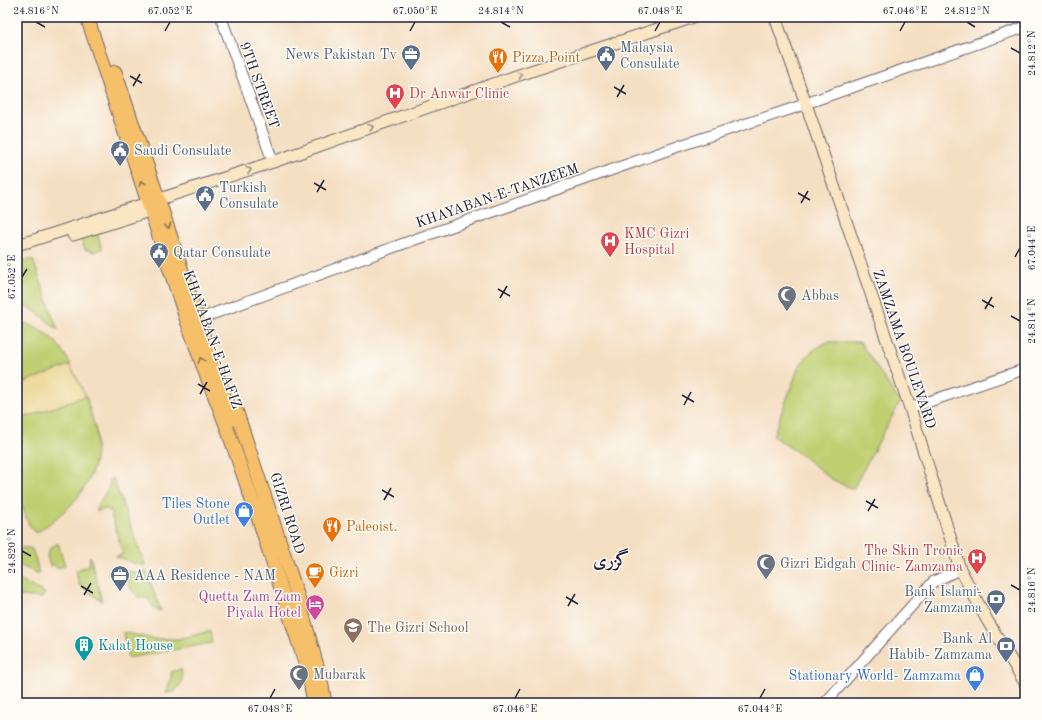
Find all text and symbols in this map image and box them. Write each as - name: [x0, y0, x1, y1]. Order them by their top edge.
- text: 24.816°N: [13, 6, 59, 16]
- text: 67.052°E: [148, 6, 192, 16]
- text: 67.050°E: [393, 6, 437, 16]
- text: 24.814°N: [478, 6, 524, 16]
- text: 67.048°E: [638, 6, 682, 16]
- text: 67.046°E: [883, 6, 927, 16]
- text: 24.812°N: [944, 6, 990, 16]
- text: 24.812°N: [1027, 30, 1037, 76]
- street label: 9TH STREET: [237, 40, 281, 131]
- place label: Malaysia Consulate: [620, 41, 679, 71]
- office icon: News Pakistan Tv: [400, 43, 422, 71]
- public building icon: Malaysia Consulate: [595, 44, 617, 72]
- restaurant icon: Pizza Point: [487, 46, 509, 74]
- place label: News Pakistan Tv: [285, 48, 398, 62]
- place label: Pizza Point: [512, 51, 581, 65]
- one-way arrow: [517, 71, 524, 80]
- hospital icon: Dr Anwar Clinic: [384, 82, 406, 110]
- place label: Dr Anwar Clinic: [409, 87, 509, 101]
- one-way arrow: [368, 123, 375, 132]
- public building icon: Saudi Consulate: [109, 139, 131, 167]
- place label: Saudi Consulate: [134, 144, 232, 158]
- street label: KHAYABAN-E-TANZEEM: [414, 161, 581, 230]
- one-way arrow: [245, 166, 252, 175]
- one-way arrow: [138, 180, 147, 187]
- place label: Turkish Consulate: [219, 181, 278, 211]
- public building icon: Turkish Consulate: [194, 184, 216, 212]
- one-way arrow: [163, 222, 172, 229]
- text: 67.044°E: [1027, 226, 1037, 270]
- place label: KMC Gizri Hospital: [624, 227, 689, 257]
- hospital icon: KMC Gizri Hospital: [599, 230, 621, 258]
- public building icon: Qatar Consulate: [148, 241, 170, 269]
- place label: Qatar Consulate: [173, 246, 271, 260]
- text: 67.052°E: [7, 255, 17, 299]
- street label: KHAYABAN-E-HAFIZ: [180, 268, 244, 411]
- street label: ZAMZAMA BOULEVARD: [870, 268, 938, 431]
- mosque icon: Abbas: [776, 284, 798, 312]
- place label: Abbas: [801, 289, 839, 303]
- text: 24.814°N: [1027, 298, 1037, 344]
- one-way arrow: [197, 356, 205, 363]
- street label: GIZRI ROAD: [267, 471, 307, 556]
- place label: Tiles Stone Outlet: [161, 497, 230, 527]
- shop icon: Tiles Stone Outlet: [233, 500, 255, 528]
- restaurant icon: Paleoist.: [321, 515, 343, 543]
- place label: Paleoist.: [346, 520, 398, 534]
- text: 24.820°N: [7, 528, 17, 574]
- place label: The Skin Tronic Clinic- Zamzama: [861, 544, 963, 574]
- hospital icon: The Skin Tronic Clinic- Zamzama: [966, 547, 988, 575]
- district label: گزری: [593, 548, 629, 571]
- mosque icon: Gizri Eidgah: [755, 552, 777, 580]
- place label: Gizri Eidgah: [780, 557, 857, 571]
- cafe icon: Gizri: [304, 561, 326, 589]
- office icon: AAA Residence - NAM: [109, 564, 131, 592]
- place label: Gizri: [329, 566, 359, 580]
- text: 24.816°N: [1027, 567, 1037, 613]
- place label: AAA Residence - NAM: [134, 569, 276, 583]
- place label: Bank Islami- Zamzama: [904, 585, 982, 615]
- bank icon: Bank Islami- Zamzama: [985, 588, 1007, 616]
- place label: Quetta Zam Zam Piyala Hotel: [198, 590, 301, 620]
- hotel icon: Quetta Zam Zam Piyala Hotel: [304, 593, 326, 621]
- school or university icon: The Gizri School: [342, 616, 364, 644]
- place label: The Gizri School: [367, 621, 469, 635]
- place label: Bank Al Habib- Zamzama: [889, 632, 992, 662]
- building icon: Kalat House: [73, 634, 95, 662]
- bank icon: Bank Al Habib- Zamzama: [995, 635, 1017, 663]
- place label: Kalat House: [98, 639, 173, 653]
- mosque icon: Mubarak: [288, 663, 310, 691]
- shop icon: Stationary World- Zamzama: [964, 664, 986, 692]
- place label: Mubarak: [313, 668, 366, 682]
- place label: Stationary World- Zamzama: [789, 669, 961, 683]
- text: 67.048°E: [248, 704, 292, 714]
- text: 67.046°E: [493, 704, 537, 714]
- text: 67.044°E: [738, 704, 782, 714]

